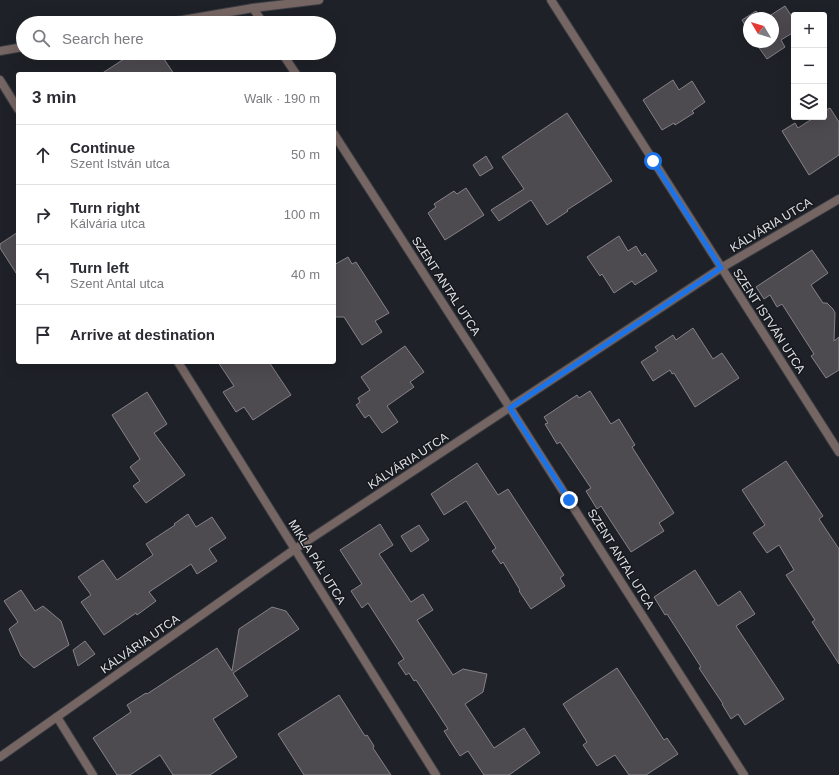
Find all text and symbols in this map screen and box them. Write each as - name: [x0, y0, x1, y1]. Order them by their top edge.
- north arrow: [743, 12, 779, 48]
- map controls: [791, 12, 827, 120]
- button: +: [791, 12, 827, 48]
- search box: [16, 16, 336, 60]
- icon: search: [30, 27, 52, 49]
- text: Search here: [62, 30, 144, 47]
- button: −: [791, 48, 827, 84]
- button: layers: [791, 84, 827, 120]
- text: 3 min: [32, 88, 76, 107]
- text: Walk · 190 m: [244, 91, 320, 106]
- text: Continue: [70, 139, 135, 156]
- icon: ahead: [32, 144, 54, 166]
- text: 50 m: [291, 147, 320, 162]
- route start: [644, 152, 662, 170]
- text: Szent István utca: [70, 156, 170, 171]
- street label: KÁLVÁRIA UTCA: [727, 194, 815, 255]
- text: Turn right: [70, 199, 140, 216]
- icon: right: [32, 204, 54, 226]
- text: 100 m: [284, 207, 320, 222]
- text: Kálvária utca: [70, 216, 145, 231]
- street label: SZENT ANTAL UTCA: [409, 234, 483, 338]
- text: Turn left: [70, 259, 129, 276]
- icon: left: [32, 264, 54, 286]
- street label: SZENT ISTVÁN UTCA: [730, 266, 809, 376]
- text: 40 m: [291, 267, 320, 282]
- text: Szent Antal utca: [70, 276, 164, 291]
- icon: arrive: [32, 324, 54, 346]
- text: Arrive at destination: [70, 326, 215, 343]
- street label: KÁLVÁRIA UTCA: [365, 429, 451, 492]
- route end: [560, 491, 578, 509]
- street label: SZENT ANTAL UTCA: [585, 506, 657, 612]
- street label: MIKLA PÁL UTCA: [285, 517, 349, 607]
- street label: KÁLVÁRIA UTCA: [97, 611, 182, 676]

